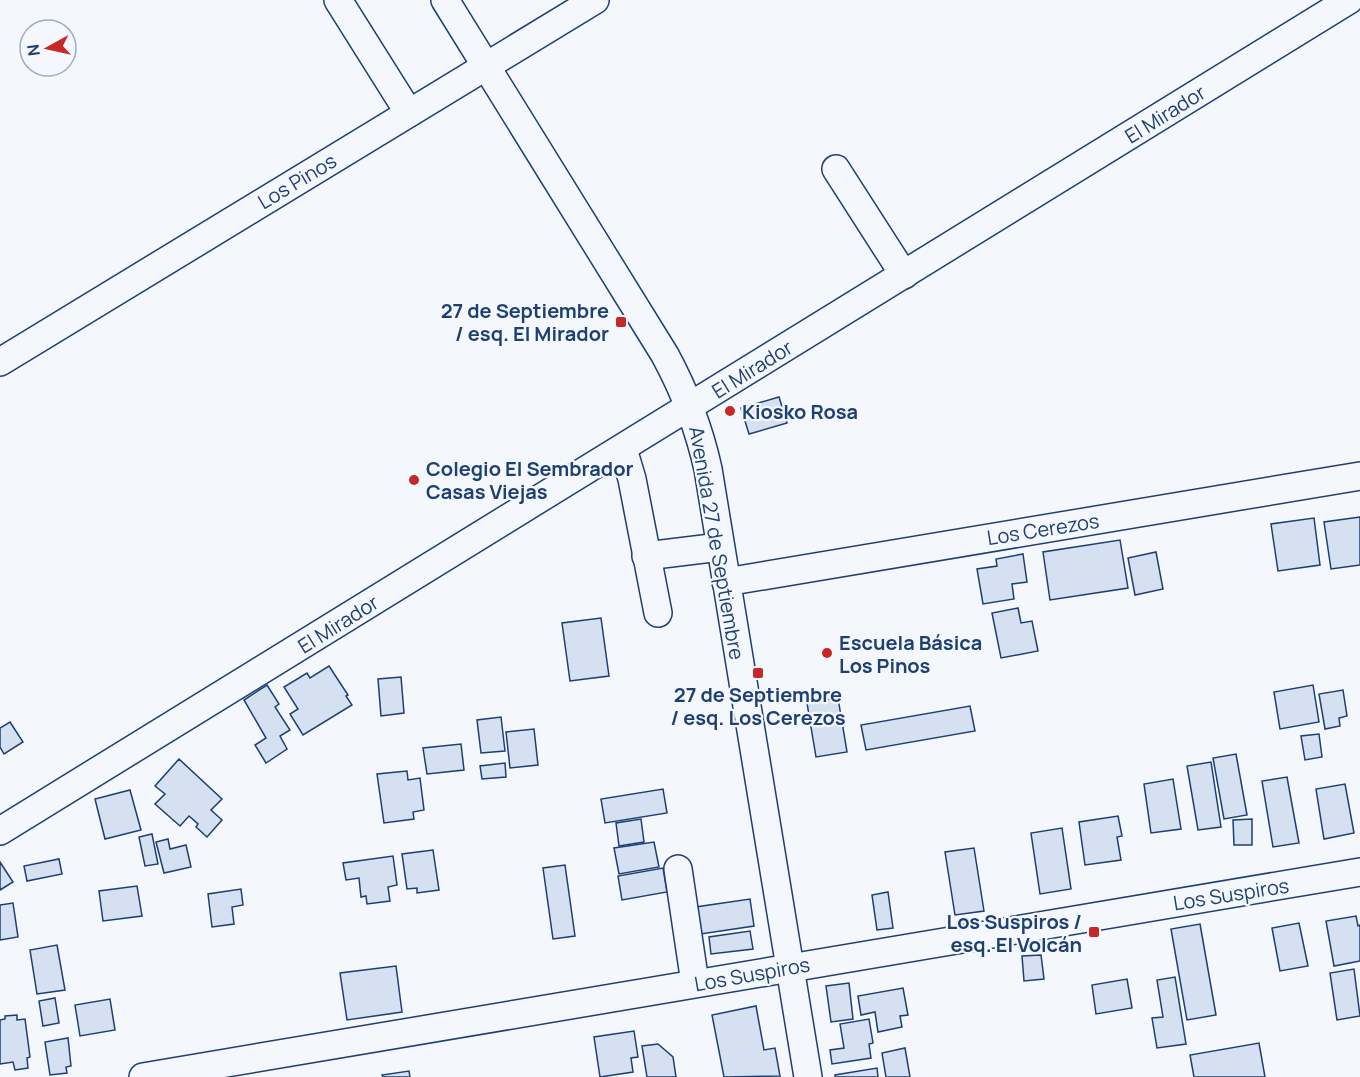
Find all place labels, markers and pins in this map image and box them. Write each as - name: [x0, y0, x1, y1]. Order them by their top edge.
- place label: 27 de Septiembre / esq. El Mirador: [441, 297, 609, 347]
- marker: 27 de Septiembre / esq. El Mirador: [614, 315, 628, 329]
- place label: Kiosko Rosa: [742, 398, 858, 425]
- marker: Kiosko Rosa: [723, 404, 737, 418]
- place label: Colegio El Sembrador Casas Viejas: [426, 455, 634, 505]
- marker: Colegio El Sembrador Casas Viejas: [407, 473, 421, 487]
- place label: Escuela Básica Los Pinos: [839, 629, 982, 679]
- marker: Escuela Básica Los Pinos: [820, 646, 834, 660]
- marker: 27 de Septiembre / esq. Los Cerezos: [751, 666, 765, 680]
- place label: 27 de Septiembre / esq. Los Cerezos: [671, 681, 846, 731]
- place label: Los Suspiros / esq. El Volcán: [947, 908, 1082, 958]
- marker: Los Suspiros / esq. El Volcán: [1087, 925, 1101, 939]

